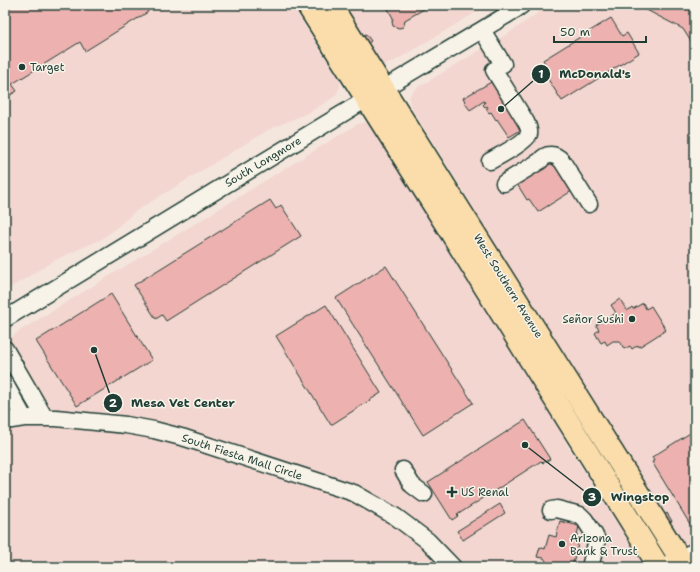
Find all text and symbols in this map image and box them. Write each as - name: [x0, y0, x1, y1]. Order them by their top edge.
- scale bar: [554, 18, 646, 44]
- text: 50 m: [560, 24, 590, 40]
- place label: Target: [30, 60, 65, 75]
- marker: Target: [17, 62, 27, 72]
- callout: McDonald's: [531, 62, 639, 86]
- text: 1: [538, 66, 544, 82]
- text: McDonald's: [559, 66, 631, 82]
- street label: South Longmore: [222, 133, 304, 191]
- street label: West Southern Avenue: [470, 231, 546, 341]
- place label: Señor Sushi: [563, 312, 624, 327]
- marker: Señor Sushi: [627, 314, 637, 324]
- callout: Mesa Vet Center: [103, 391, 243, 415]
- text: 2: [109, 395, 118, 411]
- text: Mesa Vet Center: [131, 395, 236, 411]
- street label: South Fiesta Mall Circle: [180, 430, 304, 484]
- place label: US Renal: [461, 485, 509, 500]
- callout: Wingstop: [582, 485, 677, 509]
- marker: US Renal: [446, 486, 458, 498]
- text: 3: [588, 489, 596, 505]
- text: Wingstop: [611, 489, 669, 505]
- place label: Arizona Bank & Trust: [570, 531, 638, 559]
- marker: Arizona Bank & Trust: [557, 539, 567, 549]

